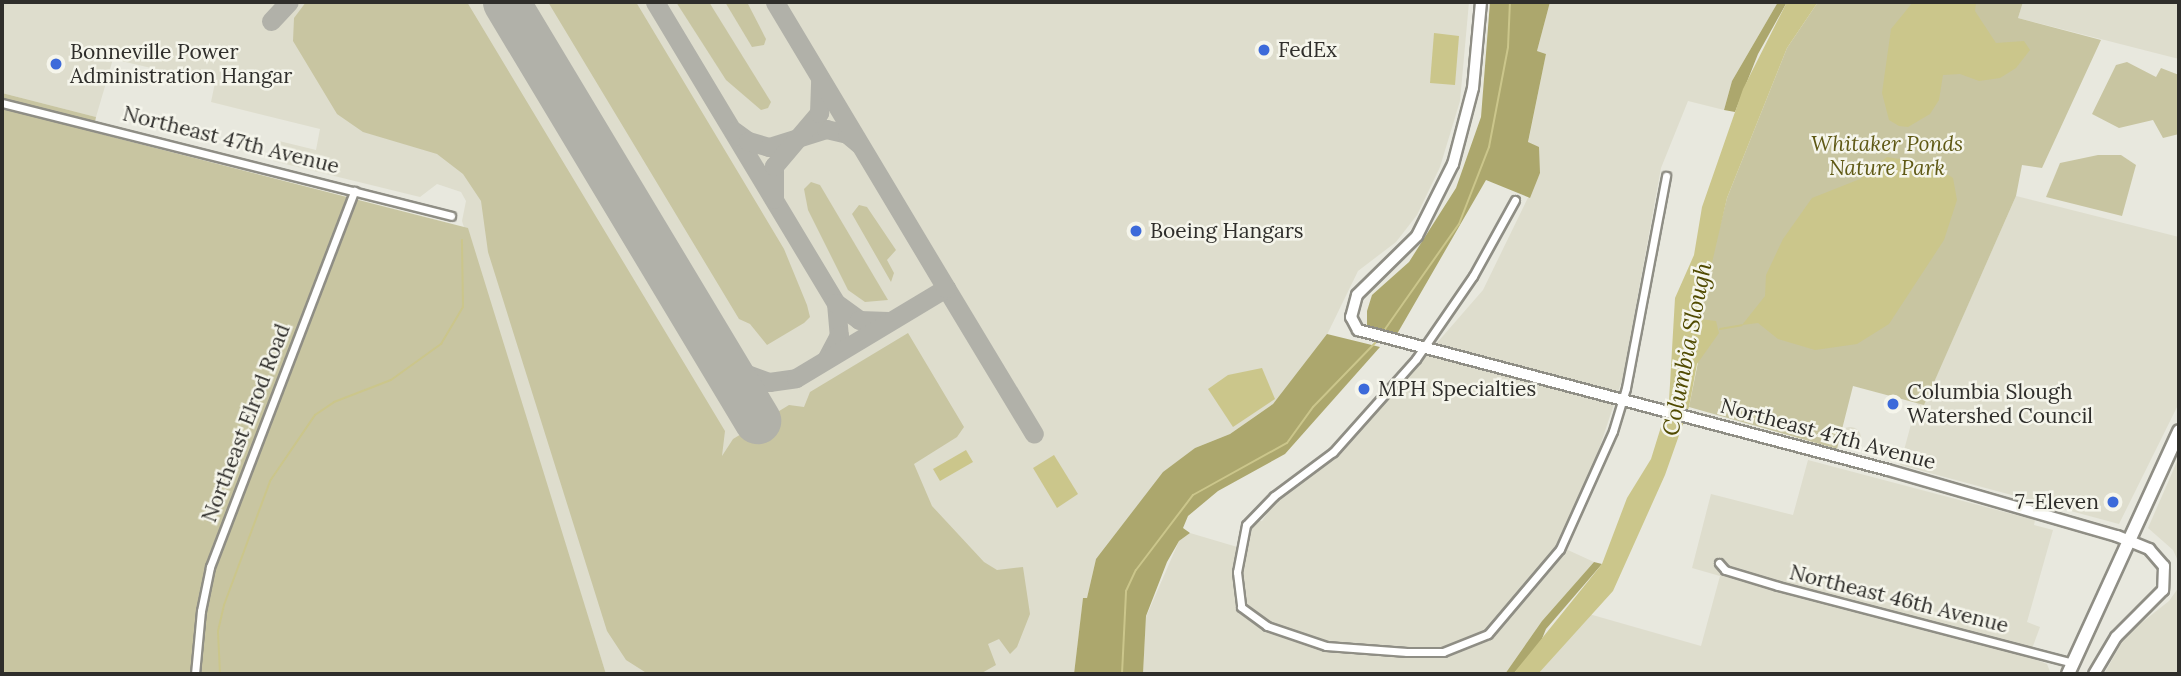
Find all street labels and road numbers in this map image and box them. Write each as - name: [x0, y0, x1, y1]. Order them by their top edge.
- street label: Northeast 47th Avenue: [120, 101, 342, 179]
- street label: Northeast Elrod Road: [197, 320, 295, 526]
- street label: Northeast 47th Avenue: [1717, 393, 1939, 475]
- street label: Northeast 46th Avenue: [1787, 560, 2011, 638]

